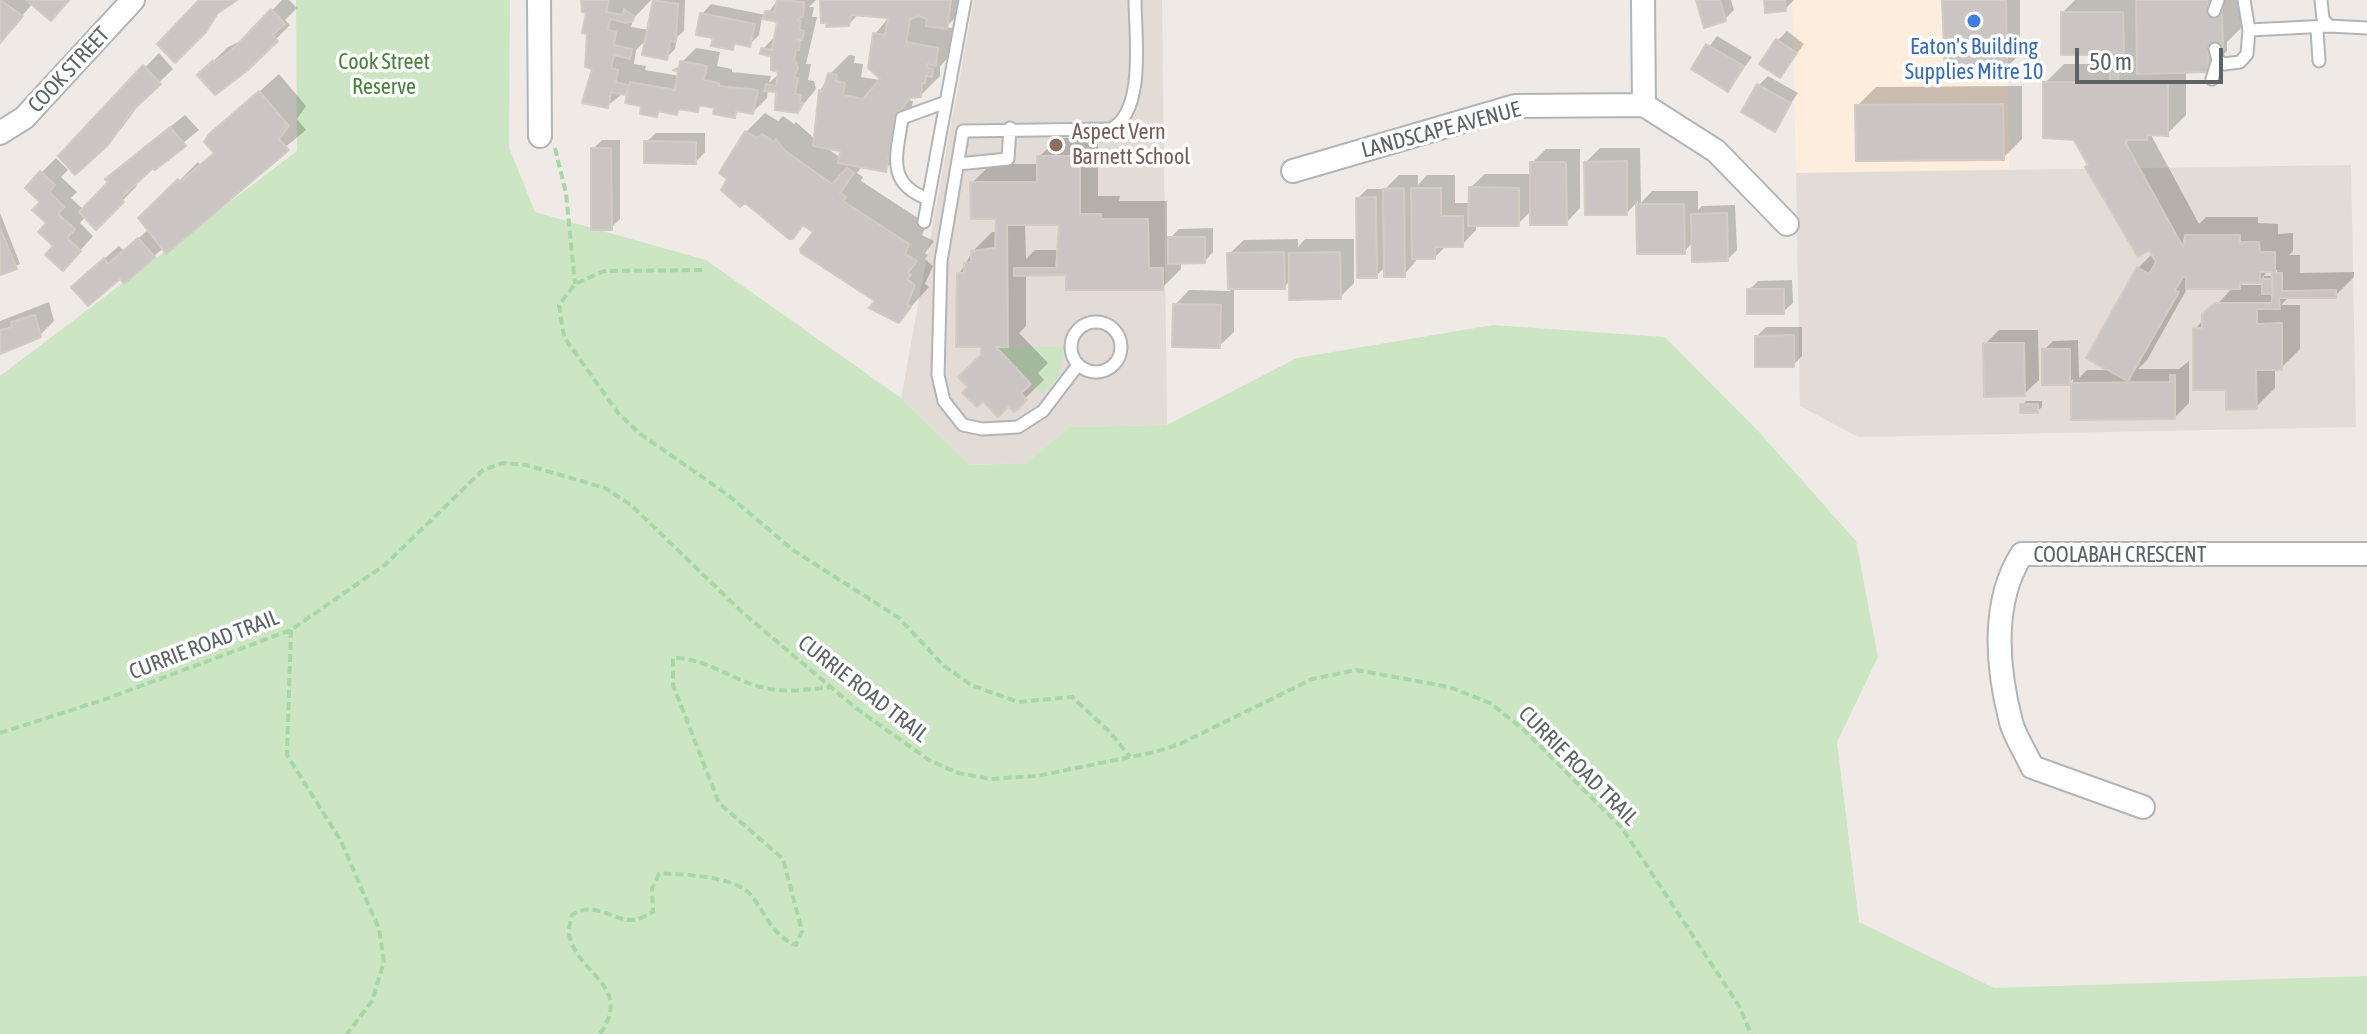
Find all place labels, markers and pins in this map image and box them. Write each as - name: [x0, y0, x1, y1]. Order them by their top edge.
- marker: Eaton's Building Supplies Mitre 10: [1965, 12, 1983, 30]
- place label: Eaton's Building Supplies Mitre 10: [1905, 34, 2043, 86]
- place label: Aspect Vern Barnett School: [1072, 119, 1190, 170]
- marker: Aspect Vern Barnett School: [1047, 136, 1065, 154]

